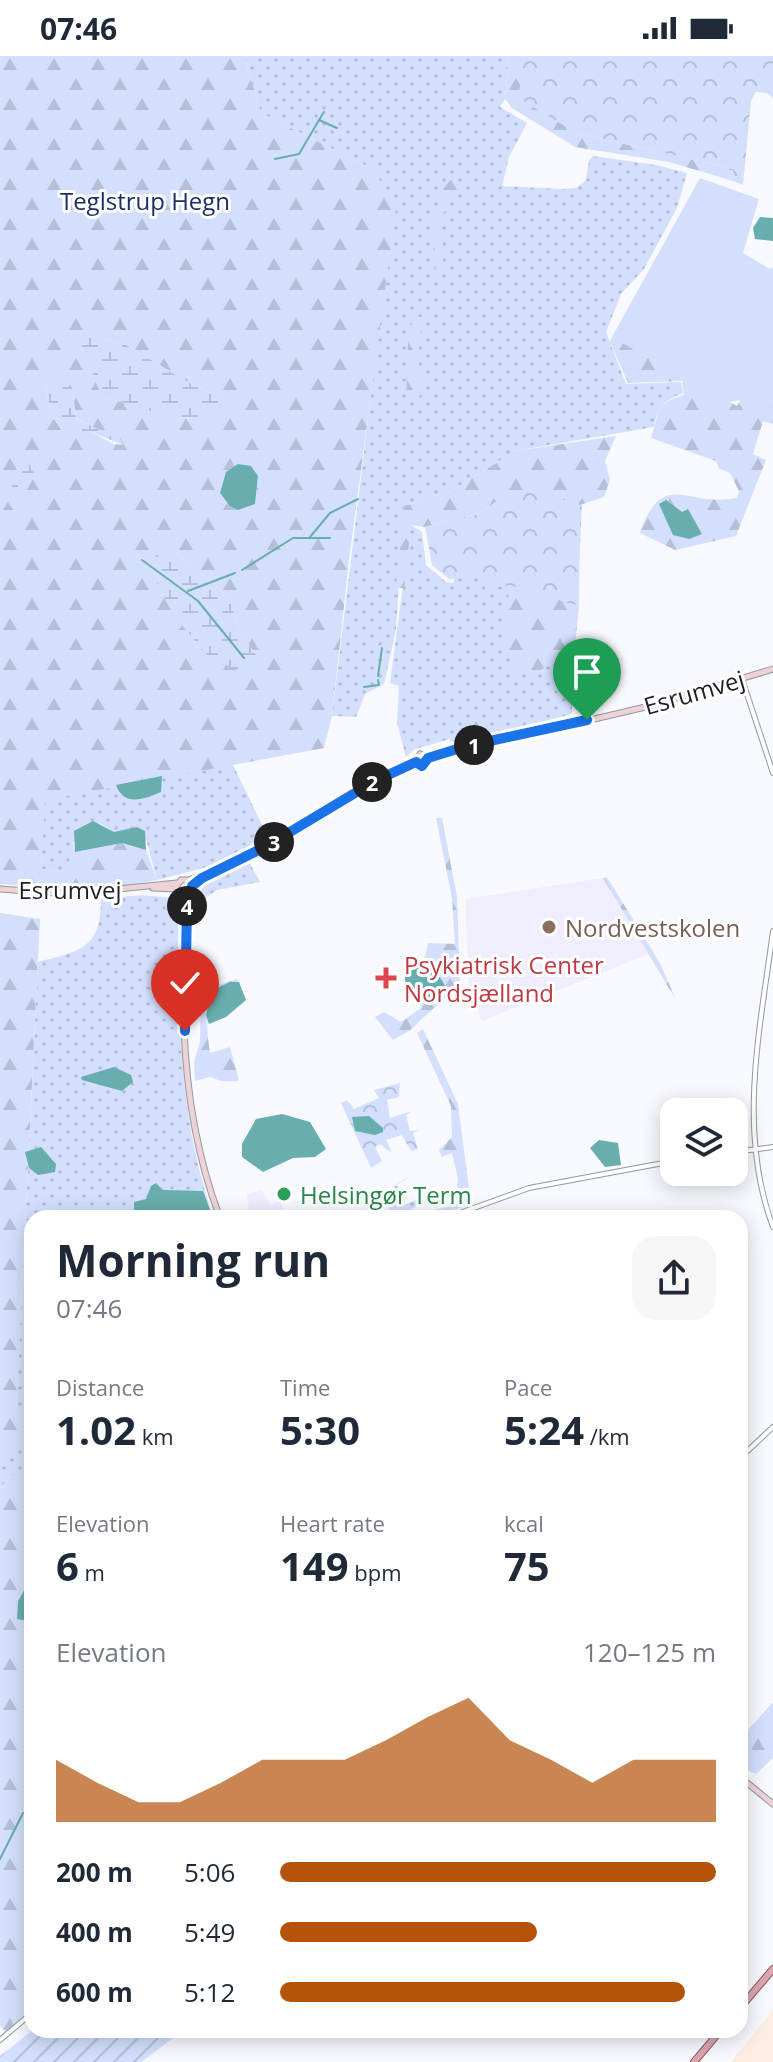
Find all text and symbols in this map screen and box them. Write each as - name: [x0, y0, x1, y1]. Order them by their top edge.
- text: 07:46: [40, 8, 117, 49]
- park label: Teglstrup Hegn: [60, 184, 230, 217]
- pin: [553, 638, 621, 720]
- icon: arrive: [565, 650, 609, 694]
- street label: Esrumvej: [640, 662, 748, 722]
- pin: 1: [454, 725, 494, 765]
- text: 1: [468, 730, 480, 760]
- pin: 2: [352, 762, 392, 802]
- text: 2: [366, 767, 378, 797]
- pin: 3: [254, 822, 294, 862]
- text: 3: [268, 827, 280, 857]
- street label: Esrumvej: [18, 873, 122, 906]
- pin: 4: [167, 886, 207, 926]
- text: 4: [181, 891, 193, 921]
- place label: Nordvestskolen: [565, 911, 740, 944]
- marker: Nordvestskolen: [540, 918, 558, 936]
- place label: Psykiatrisk Center Nordsjælland: [404, 948, 604, 1009]
- pin: [151, 949, 219, 1031]
- icon: check: [163, 961, 207, 1005]
- marker: Psykiatrisk Center Nordsjælland: [375, 967, 397, 989]
- map controls: [660, 1098, 748, 1186]
- button: layers: [660, 1098, 748, 1186]
- place label: Helsingør Term: [300, 1178, 472, 1211]
- marker: Helsingør Term: [275, 1185, 293, 1203]
- text: Morning run: [56, 1230, 330, 1290]
- button: share: [632, 1236, 716, 1320]
- text: 07:46: [56, 1290, 122, 1326]
- text: Distance: [56, 1372, 144, 1402]
- text: Time: [280, 1372, 330, 1402]
- text: Pace: [504, 1372, 552, 1402]
- text: 1.02: [56, 1402, 136, 1457]
- text: 5:30: [280, 1402, 360, 1457]
- text: 5:24: [504, 1402, 584, 1457]
- text: km: [136, 1421, 174, 1451]
- text: /km: [584, 1421, 630, 1451]
- text: Elevation: [56, 1508, 149, 1538]
- text: Heart rate: [280, 1508, 385, 1538]
- text: kcal: [504, 1508, 544, 1538]
- text: 6: [56, 1538, 79, 1593]
- text: 149: [280, 1538, 349, 1593]
- text: 75: [504, 1538, 550, 1593]
- text: m: [79, 1557, 105, 1587]
- text: bpm: [349, 1557, 402, 1587]
- text: Elevation: [56, 1634, 166, 1670]
- text: 120–125 m: [583, 1634, 716, 1670]
- text: 200 m: [56, 1854, 133, 1890]
- text: 5:06: [184, 1854, 235, 1890]
- text: 400 m: [56, 1914, 133, 1950]
- text: 5:49: [184, 1914, 235, 1950]
- text: 600 m: [56, 1974, 133, 2010]
- text: 5:12: [184, 1974, 235, 2010]

